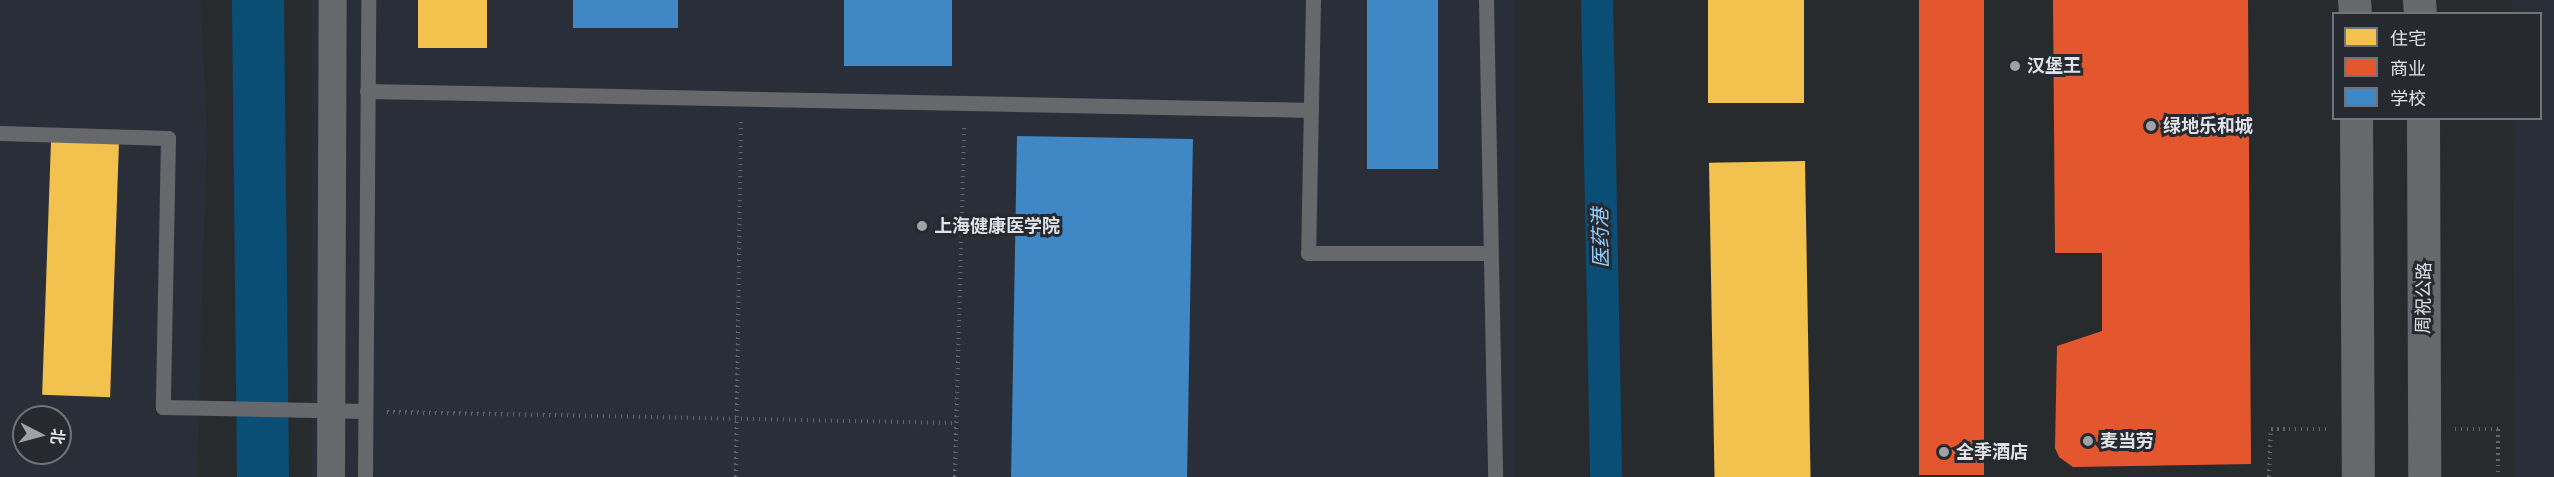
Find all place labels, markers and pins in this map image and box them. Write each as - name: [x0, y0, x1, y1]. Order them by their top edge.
- place label: 汉堡王: [2027, 55, 2081, 77]
- marker: 汉堡王: [2008, 59, 2022, 73]
- place label: 绿地乐和城: [2163, 115, 2253, 137]
- marker: 绿地乐和城: [2144, 119, 2158, 133]
- place label: 上海健康医学院: [934, 215, 1060, 237]
- marker: 上海健康医学院: [915, 219, 929, 233]
- place label: 麦当劳: [2100, 430, 2154, 452]
- marker: 麦当劳: [2081, 434, 2095, 448]
- place label: 全季酒店: [1956, 441, 2028, 463]
- marker: 全季酒店: [1937, 445, 1951, 459]

